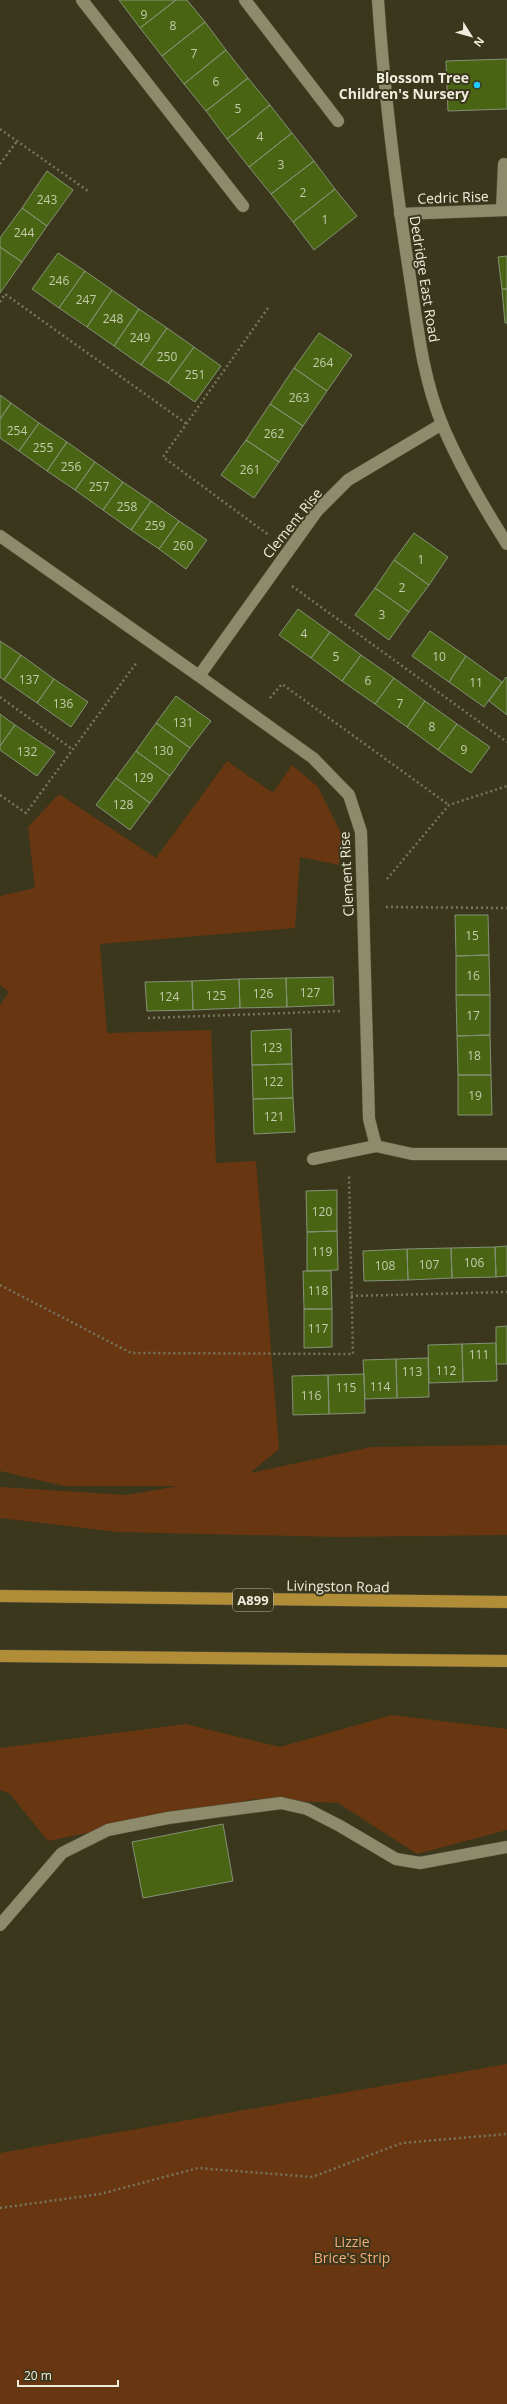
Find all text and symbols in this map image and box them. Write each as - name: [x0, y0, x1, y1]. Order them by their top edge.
- house number: 9: [141, 6, 148, 23]
- north arrow: [451, 16, 491, 56]
- house number: 8: [170, 17, 177, 34]
- text: N: [471, 34, 488, 50]
- house number: 7: [191, 45, 198, 62]
- place label: Blossom Tree Children's Nursery: [339, 68, 469, 103]
- house number: 6: [213, 73, 220, 90]
- marker: Blossom Tree Children's Nursery: [472, 80, 482, 90]
- house number: 5: [235, 100, 242, 117]
- house number: 4: [257, 128, 264, 145]
- house number: 3: [278, 156, 285, 173]
- house number: 2: [300, 184, 307, 201]
- street label: Cedric Rise: [417, 186, 489, 208]
- house number: 243: [37, 191, 57, 208]
- house number: 1: [322, 211, 328, 228]
- street label: Dedridge East Road: [406, 214, 444, 344]
- house number: 244: [14, 224, 34, 241]
- house number: 246: [49, 272, 69, 289]
- house number: 247: [76, 291, 96, 308]
- house number: 248: [103, 310, 123, 327]
- house number: 249: [130, 329, 150, 346]
- house number: 250: [157, 348, 177, 365]
- house number: 264: [313, 354, 333, 371]
- house number: 251: [185, 366, 205, 383]
- house number: 263: [289, 389, 309, 406]
- house number: 254: [7, 422, 27, 439]
- house number: 262: [264, 425, 284, 442]
- house number: 255: [33, 439, 53, 456]
- house number: 256: [61, 458, 81, 475]
- house number: 261: [240, 461, 260, 478]
- house number: 257: [89, 478, 109, 495]
- street label: Clement Rise: [258, 484, 326, 562]
- house number: 258: [117, 498, 137, 515]
- house number: 259: [145, 517, 165, 534]
- house number: 260: [173, 537, 193, 554]
- house number: 1: [418, 551, 424, 568]
- house number: 2: [399, 579, 406, 596]
- house number: 3: [379, 606, 386, 623]
- house number: 4: [301, 625, 308, 642]
- house number: 5: [333, 648, 340, 665]
- house number: 10: [432, 648, 446, 665]
- house number: 137: [19, 671, 39, 688]
- house number: 6: [365, 672, 372, 689]
- house number: 11: [469, 674, 483, 691]
- house number: 136: [53, 695, 73, 712]
- house number: 7: [397, 695, 404, 712]
- house number: 131: [173, 714, 193, 731]
- house number: 8: [429, 718, 436, 735]
- house number: 9: [461, 741, 468, 758]
- house number: 130: [153, 742, 173, 759]
- house number: 132: [17, 743, 37, 760]
- house number: 129: [133, 769, 153, 786]
- house number: 128: [113, 796, 133, 813]
- street label: Clement Rise: [334, 831, 358, 917]
- house number: 15: [465, 927, 479, 944]
- house number: 16: [466, 967, 480, 984]
- house number: 127: [300, 984, 320, 1001]
- house number: 126: [253, 985, 273, 1002]
- house number: 125: [206, 987, 226, 1004]
- house number: 124: [159, 988, 179, 1005]
- house number: 17: [466, 1007, 480, 1024]
- house number: 123: [262, 1039, 282, 1056]
- house number: 18: [467, 1047, 481, 1064]
- house number: 122: [263, 1073, 283, 1090]
- house number: 19: [468, 1087, 482, 1104]
- house number: 121: [264, 1108, 284, 1125]
- house number: 120: [312, 1203, 332, 1220]
- house number: 119: [312, 1243, 332, 1260]
- house number: 106: [464, 1254, 484, 1271]
- house number: 107: [419, 1256, 439, 1273]
- house number: 108: [375, 1257, 395, 1274]
- house number: 118: [308, 1282, 328, 1299]
- house number: 117: [308, 1320, 328, 1337]
- house number: 111: [469, 1346, 489, 1363]
- house number: 112: [436, 1362, 456, 1379]
- house number: 113: [402, 1363, 422, 1380]
- house number: 114: [370, 1378, 390, 1395]
- house number: 115: [336, 1379, 356, 1396]
- house number: 116: [301, 1387, 321, 1404]
- street label: Livingston Road: [286, 1576, 390, 1596]
- road number: A899: [233, 1589, 273, 1611]
- park label: Lizzie Brice's Strip: [314, 2232, 390, 2267]
- scale bar: [18, 2362, 118, 2388]
- text: 20 m: [24, 2367, 52, 2384]

